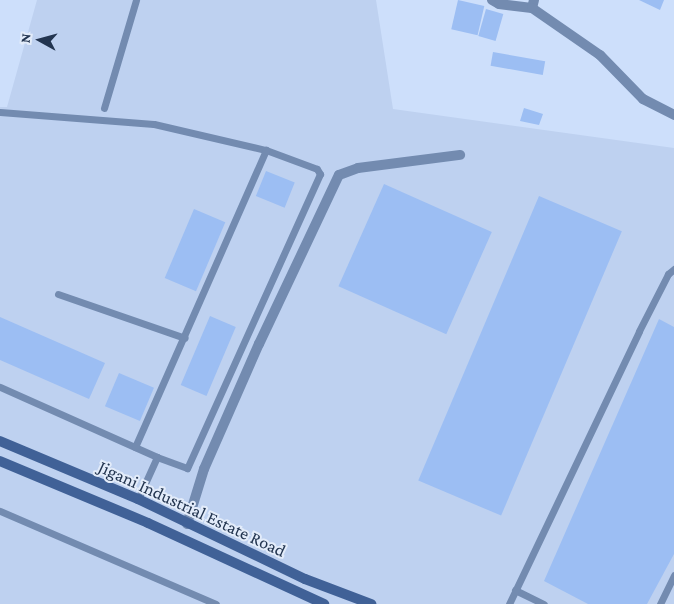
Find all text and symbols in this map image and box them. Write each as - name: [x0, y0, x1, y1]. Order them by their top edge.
- north arrow: [15, 15, 65, 65]
- text: N: [17, 32, 34, 44]
- street label: Jigani Industrial Estate Road: [95, 456, 289, 562]

